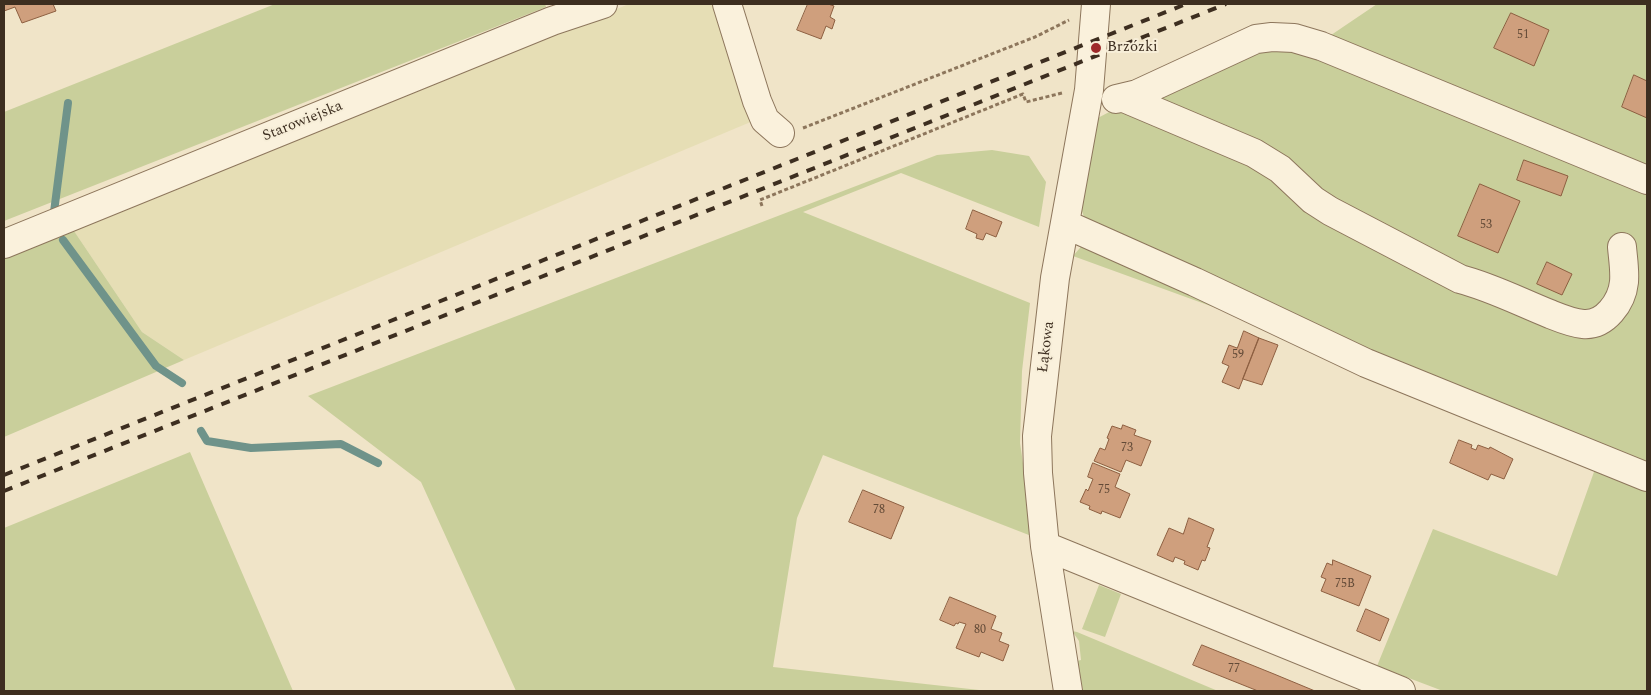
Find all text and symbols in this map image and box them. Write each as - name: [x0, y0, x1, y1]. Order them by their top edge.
- house number: 51: [1517, 29, 1529, 43]
- place label: Brzózki: [1107, 39, 1158, 57]
- marker: Brzózki: [1089, 41, 1103, 55]
- street label: Starowiejska: [260, 98, 346, 146]
- house number: 53: [1480, 219, 1492, 233]
- street label: Łąkowa: [1035, 320, 1059, 374]
- house number: 59: [1232, 349, 1244, 363]
- house number: 73: [1121, 442, 1133, 456]
- house number: 75: [1098, 484, 1110, 498]
- house number: 78: [873, 504, 885, 518]
- house number: 75B: [1335, 578, 1355, 592]
- house number: 80: [974, 624, 986, 638]
- house number: 77: [1228, 663, 1240, 677]

